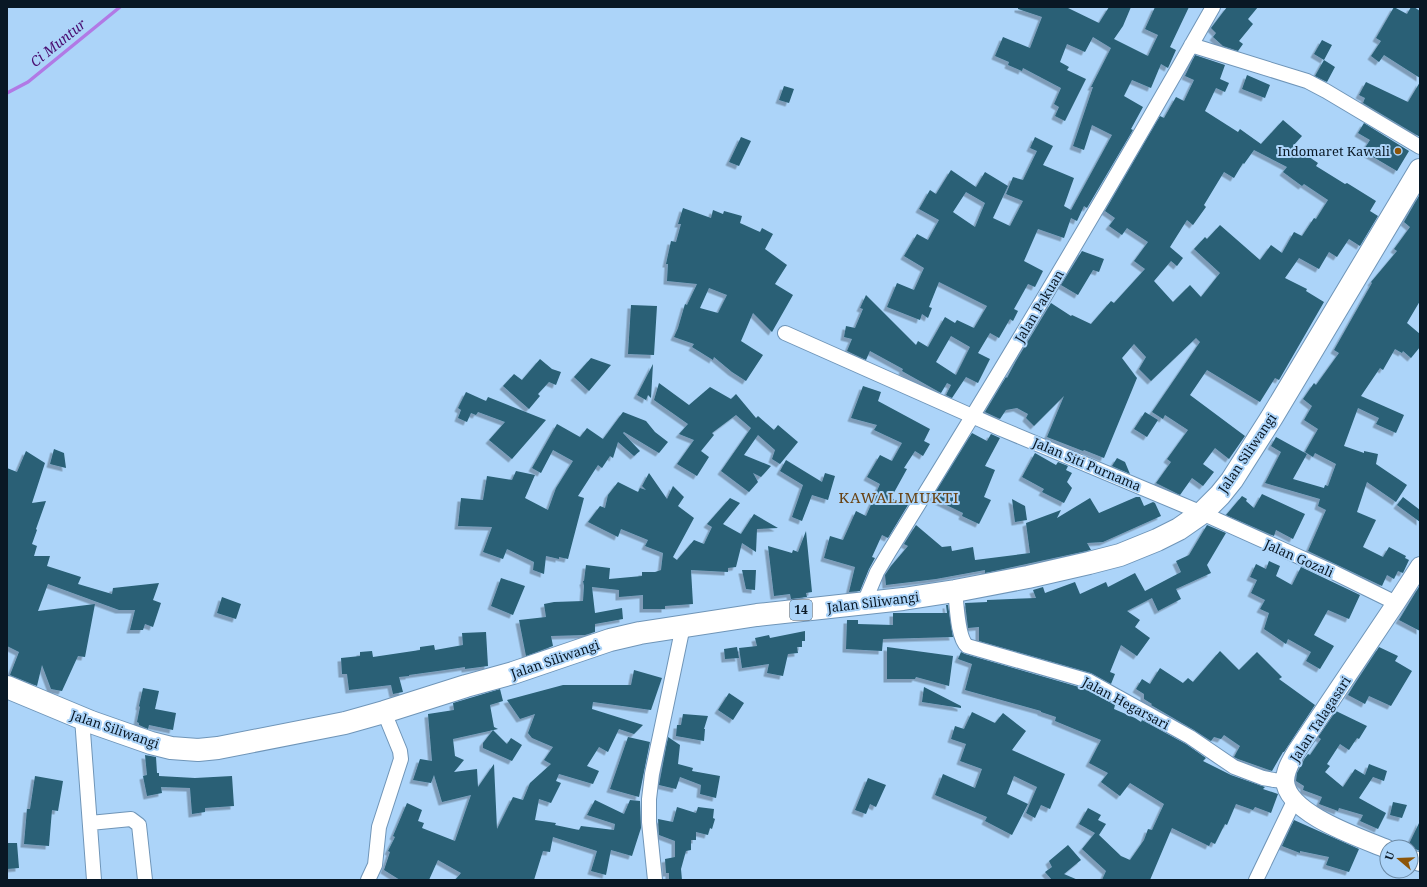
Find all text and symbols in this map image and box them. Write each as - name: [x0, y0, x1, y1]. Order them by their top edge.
- water label: Ci Muntur: [26, 14, 90, 71]
- place label: Indomaret Kawali: [1278, 142, 1390, 160]
- marker: Indomaret Kawali: [1393, 146, 1403, 156]
- street label: Jalan Pakuan: [1010, 266, 1068, 347]
- street label: Jalan Siliwangi: [1213, 410, 1280, 497]
- street label: Jalan Siti Purnama: [1029, 433, 1144, 495]
- district label: KAWALIMUKTI: [838, 487, 960, 507]
- street label: Jalan Gozali: [1261, 534, 1336, 581]
- street label: Jalan Siliwangi: [825, 587, 920, 617]
- road number: 14: [790, 600, 812, 620]
- street label: Jalan Siliwangi: [507, 635, 602, 683]
- street label: Jalan Hegarsari: [1078, 672, 1173, 734]
- street label: Jalan Talagasari: [1285, 673, 1355, 766]
- street label: Jalan Siliwangi: [67, 705, 162, 753]
- north arrow: [1379, 839, 1419, 879]
- text: U: [1381, 849, 1398, 862]

